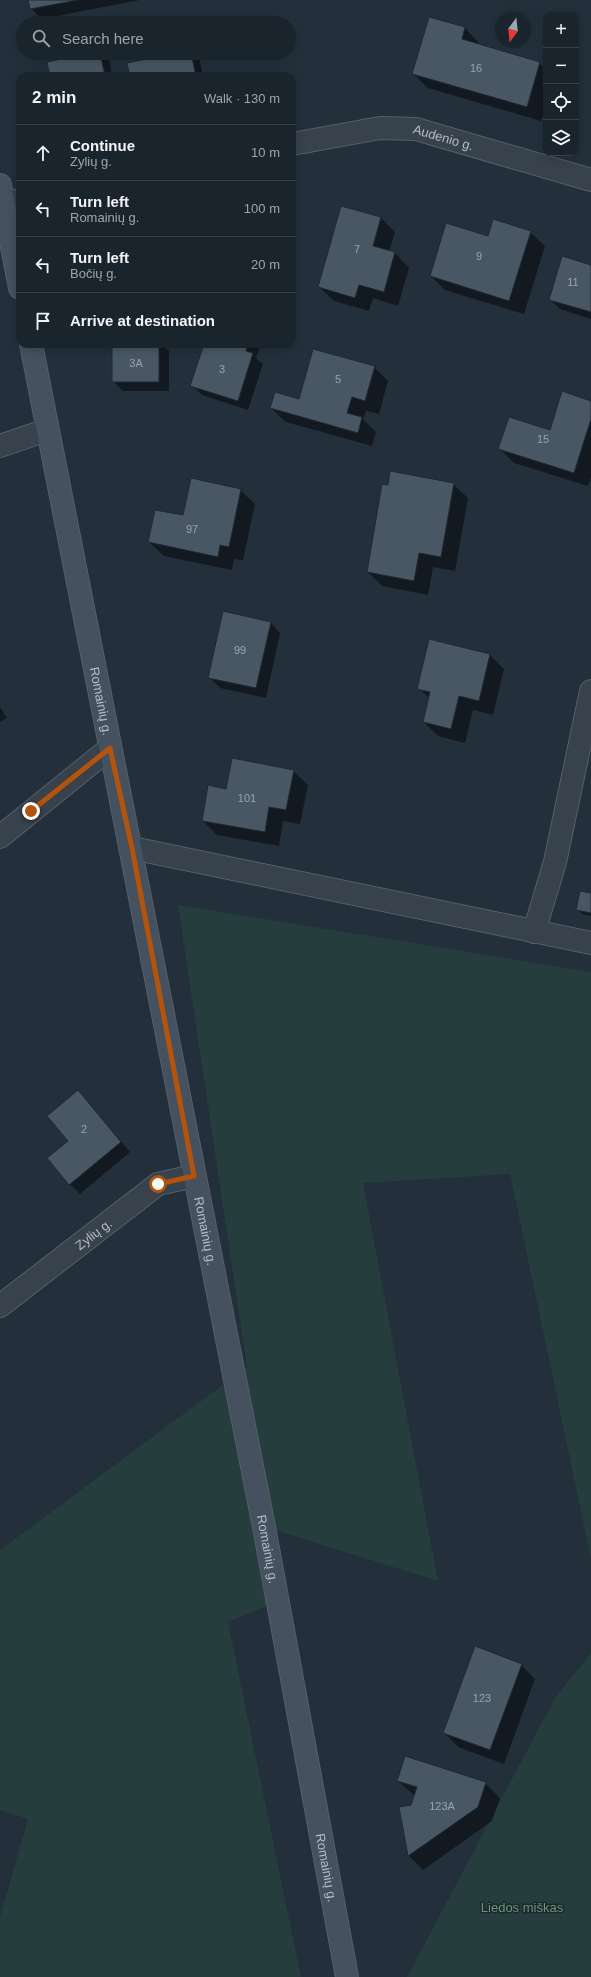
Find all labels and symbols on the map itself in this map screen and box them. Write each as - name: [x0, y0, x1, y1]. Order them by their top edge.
- north arrow: [495, 12, 531, 48]
- house number: 16: [470, 62, 482, 74]
- street label: Audenio g.: [411, 122, 475, 153]
- house number: 7: [354, 243, 360, 255]
- house number: 9: [476, 250, 482, 262]
- house number: 11: [567, 276, 579, 288]
- house number: 3A: [129, 357, 143, 369]
- house number: 3: [219, 363, 225, 375]
- house number: 5: [335, 373, 341, 385]
- house number: 15: [537, 433, 549, 445]
- house number: 97: [186, 523, 198, 535]
- house number: 99: [234, 644, 246, 656]
- street label: Romainių g.: [87, 666, 115, 737]
- house number: 101: [238, 792, 256, 804]
- route end: [22, 802, 40, 820]
- house number: 2: [81, 1123, 87, 1135]
- route start: [149, 1175, 167, 1193]
- street label: Romainių g.: [191, 1196, 219, 1267]
- street label: Zylių g.: [73, 1216, 115, 1253]
- street label: Romainių g.: [254, 1513, 281, 1584]
- house number: 123: [473, 1692, 491, 1704]
- house number: 123A: [429, 1800, 456, 1812]
- street label: Romainių g.: [313, 1832, 340, 1903]
- park label: Liedos miškas: [481, 1900, 564, 1915]

